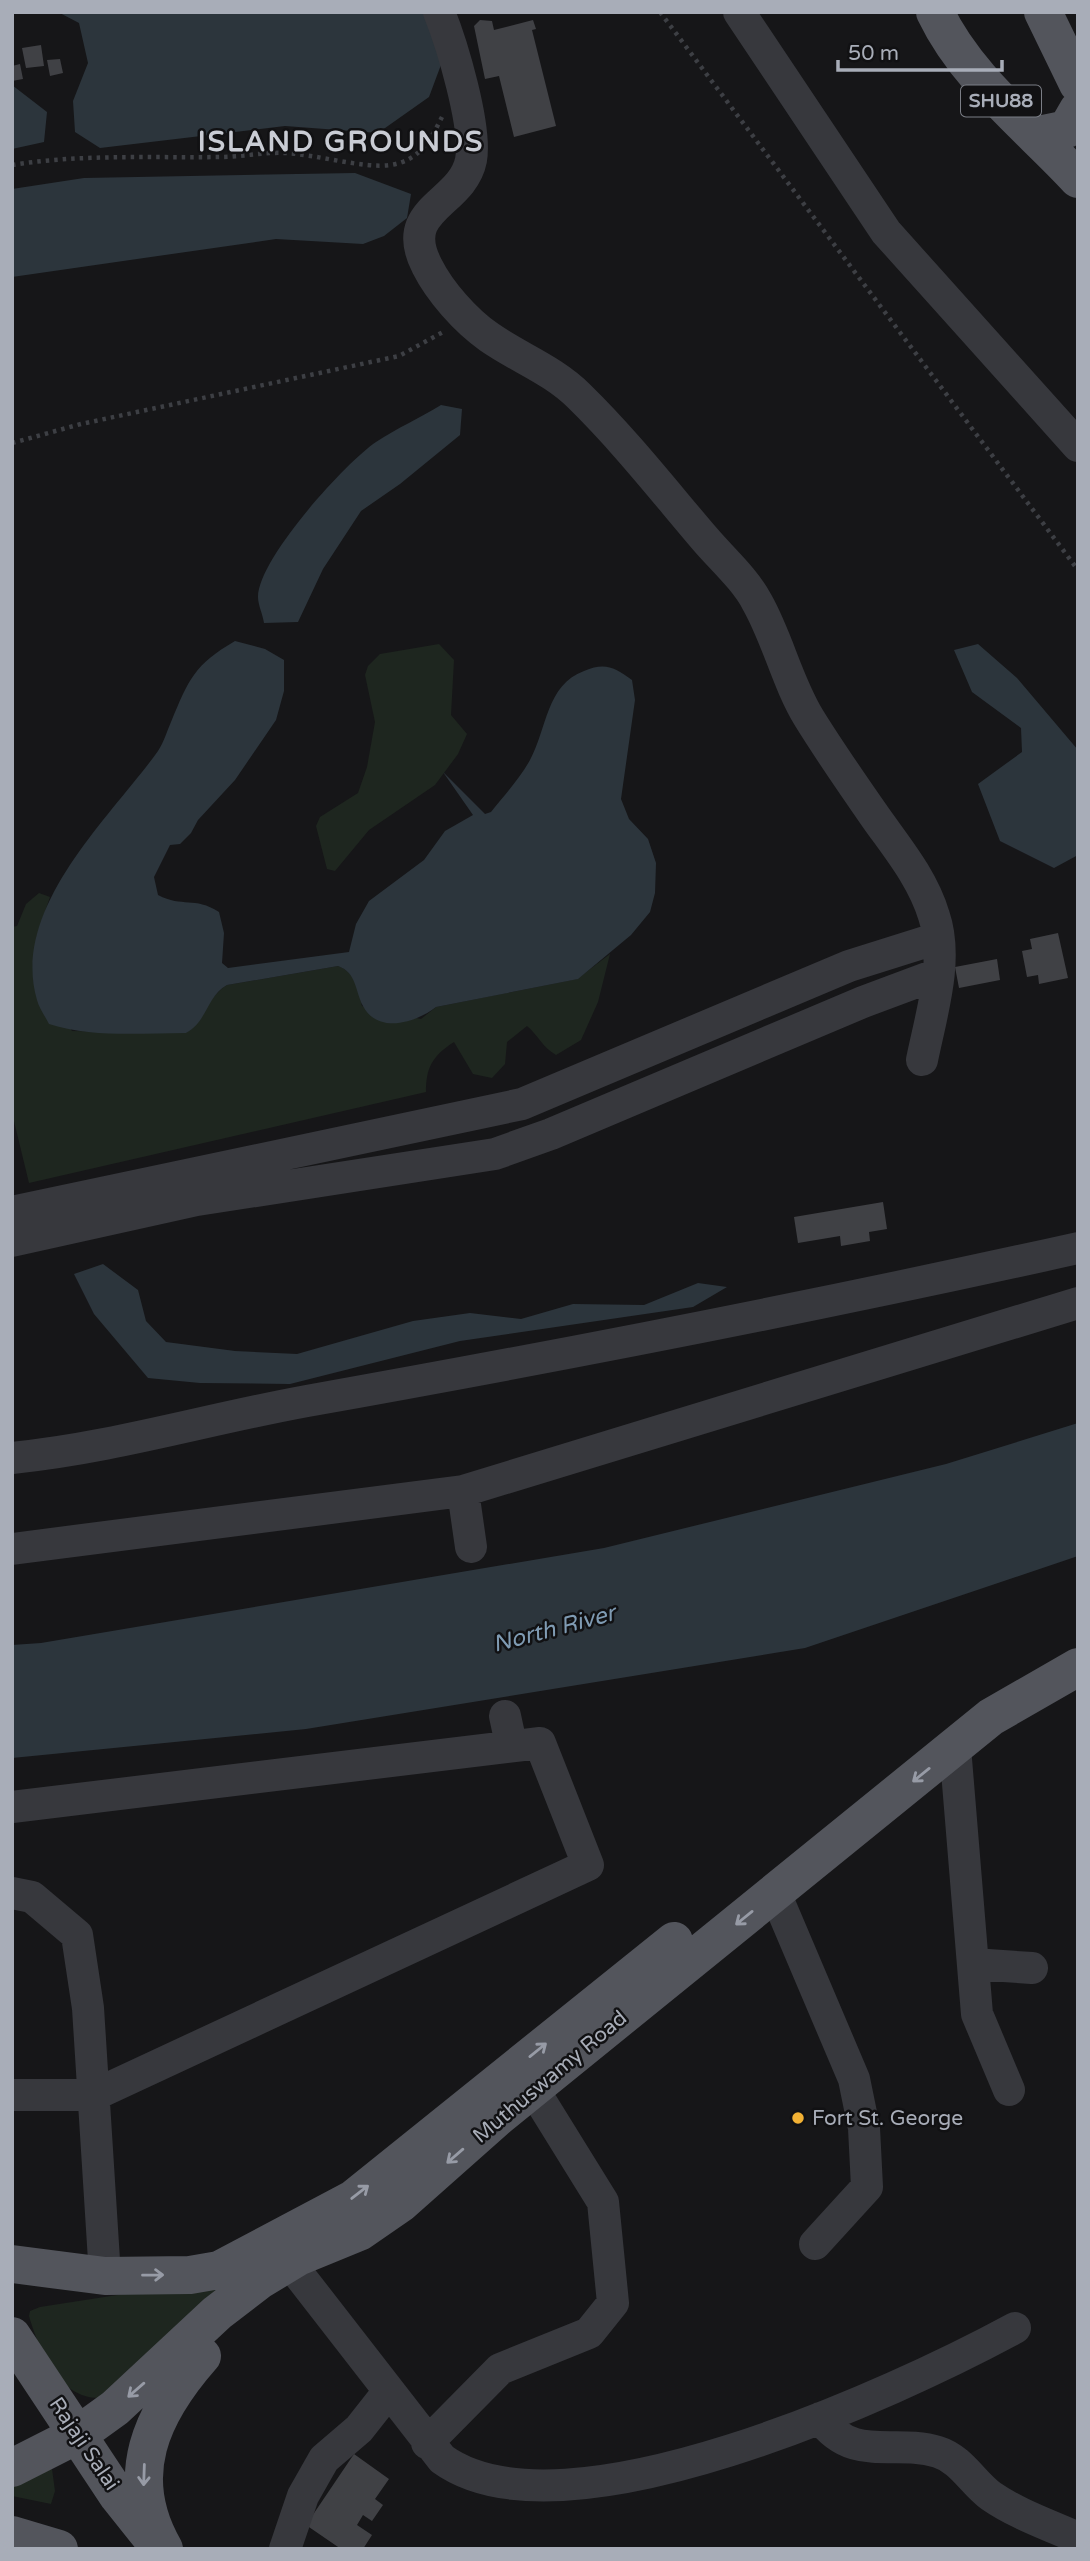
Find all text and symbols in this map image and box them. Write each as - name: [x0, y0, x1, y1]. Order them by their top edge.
- scale bar: [838, 28, 1002, 72]
- text: 50 m: [848, 41, 899, 66]
- road number: SHU88: [961, 86, 1041, 116]
- district label: ISLAND GROUNDS: [198, 125, 484, 159]
- water label: North River: [490, 1598, 621, 1659]
- one-way arrow: [913, 1767, 931, 1782]
- one-way arrow: [736, 1910, 754, 1926]
- street label: Muthuswamy Road: [468, 2005, 632, 2149]
- one-way arrow: [528, 2042, 546, 2058]
- place label: Fort St. George: [812, 2106, 963, 2131]
- marker: Fort St. George: [790, 2110, 806, 2126]
- one-way arrow: [447, 2147, 464, 2164]
- one-way arrow: [351, 2185, 369, 2200]
- one-way arrow: [142, 2268, 165, 2282]
- one-way arrow: [127, 2382, 145, 2398]
- street label: Rajaji Salai: [44, 2393, 124, 2495]
- one-way arrow: [138, 2464, 151, 2487]

